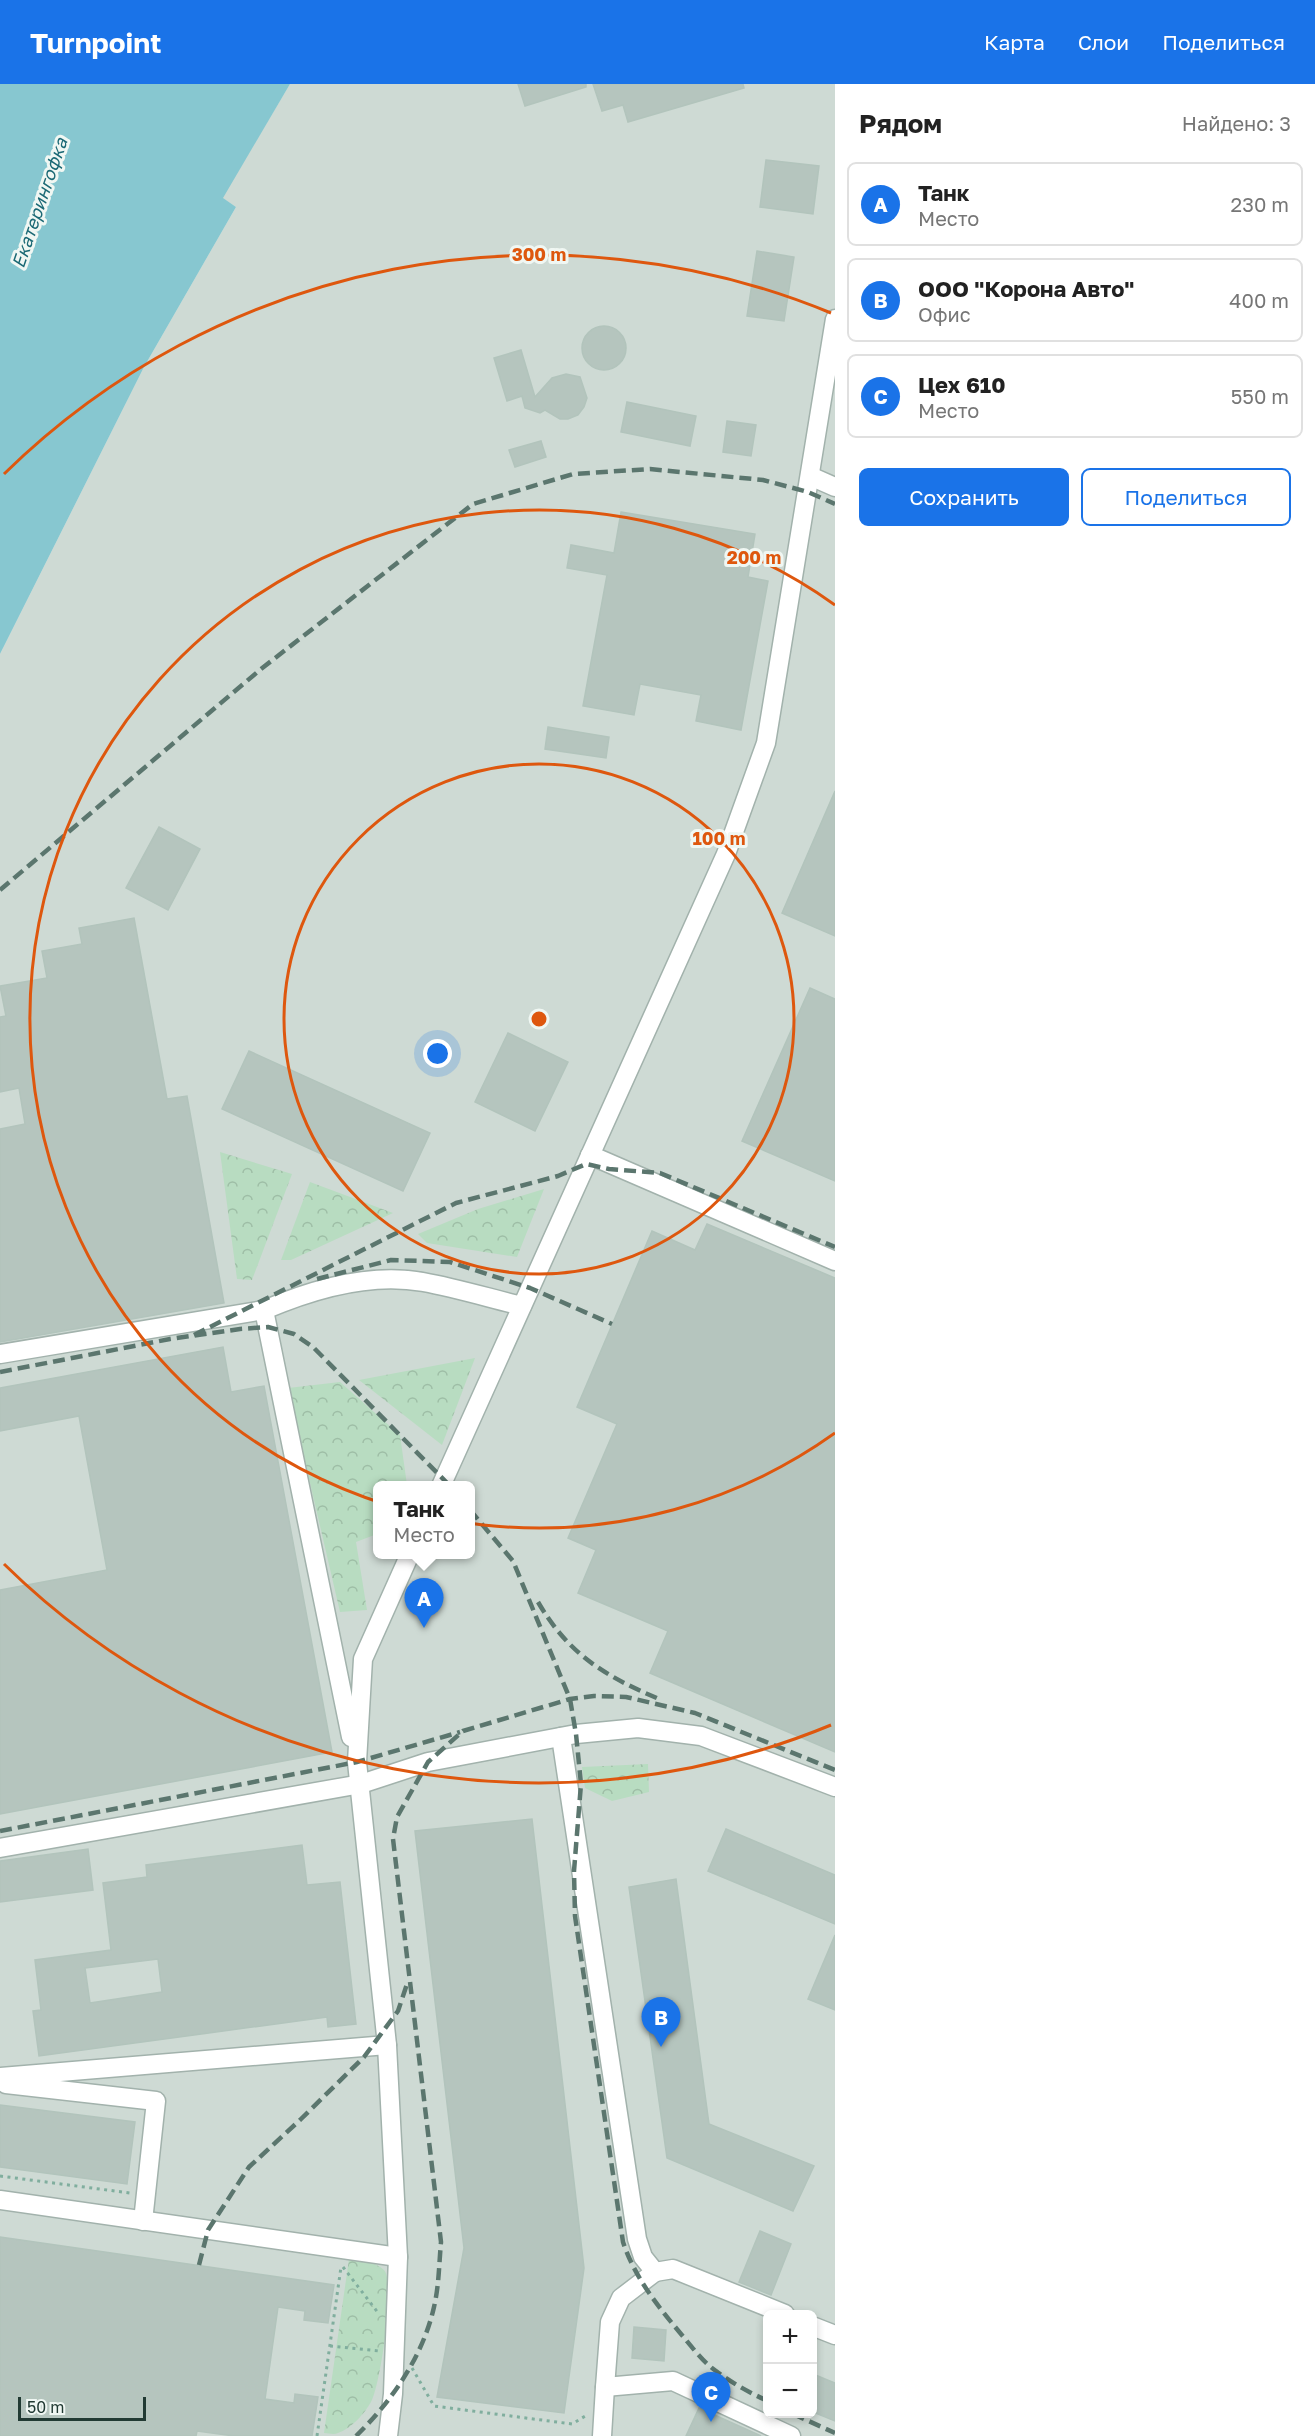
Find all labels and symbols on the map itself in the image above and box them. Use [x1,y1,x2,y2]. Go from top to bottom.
water label: Екатерингофка [7,134,72,270]
text: 300 m [512,243,566,265]
text: 200 m [727,546,781,568]
text: 100 m [693,827,745,849]
centre of rings [529,1009,549,1029]
your location [423,1039,452,1068]
pin: A [404,1578,444,1628]
pin: B [642,1998,680,2047]
pin: C [692,2372,730,2422]
scale bar [18,2394,146,2422]

